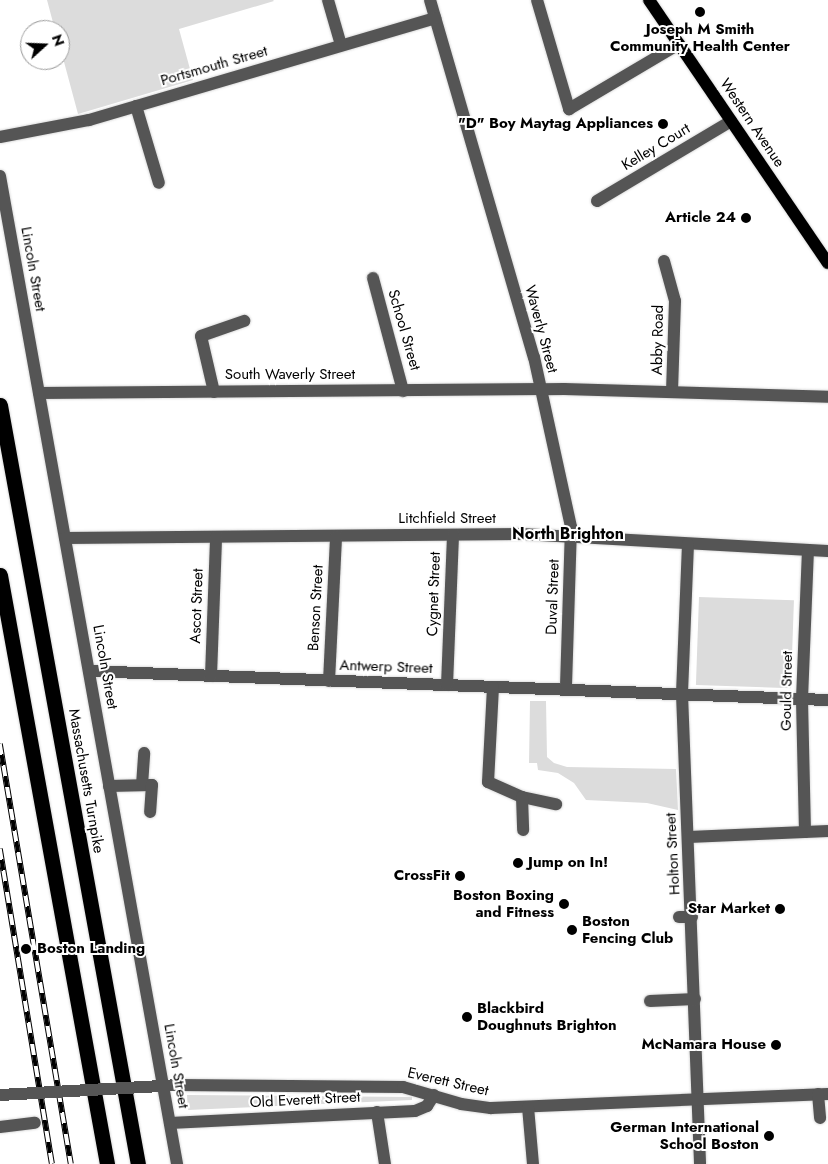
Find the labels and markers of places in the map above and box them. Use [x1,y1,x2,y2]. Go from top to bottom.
marker: Joseph M Smith Community Health Center [694,6,706,18]
place label: Joseph M Smith Community Health Center [610,20,790,55]
place label: "D" Boy Maytag Appliances [458,115,653,133]
marker: "D" Boy Maytag Appliances [657,118,669,130]
place label: Article 24 [665,209,736,227]
marker: Article 24 [740,212,752,224]
place label: Jump on In! [528,854,608,872]
marker: Jump on In! [512,857,524,869]
place label: CrossFit [394,867,450,885]
marker: CrossFit [454,870,466,882]
place label: Boston Boxing and Fitness [453,886,554,921]
marker: Boston Boxing and Fitness [558,898,570,910]
place label: Star Market [688,900,770,918]
marker: Star Market [774,903,786,915]
place label: Boston Fencing Club [582,912,673,947]
marker: Boston Fencing Club [566,924,578,936]
place label: Boston Landing [37,940,145,958]
marker: Boston Landing [19,942,33,956]
place label: Blackbird Doughnuts Brighton [477,999,617,1034]
marker: Blackbird Doughnuts Brighton [461,1011,473,1023]
place label: McNamara House [641,1036,766,1054]
marker: McNamara House [770,1039,782,1051]
place label: German International School Boston [610,1118,759,1153]
marker: German International School Boston [763,1130,775,1142]

